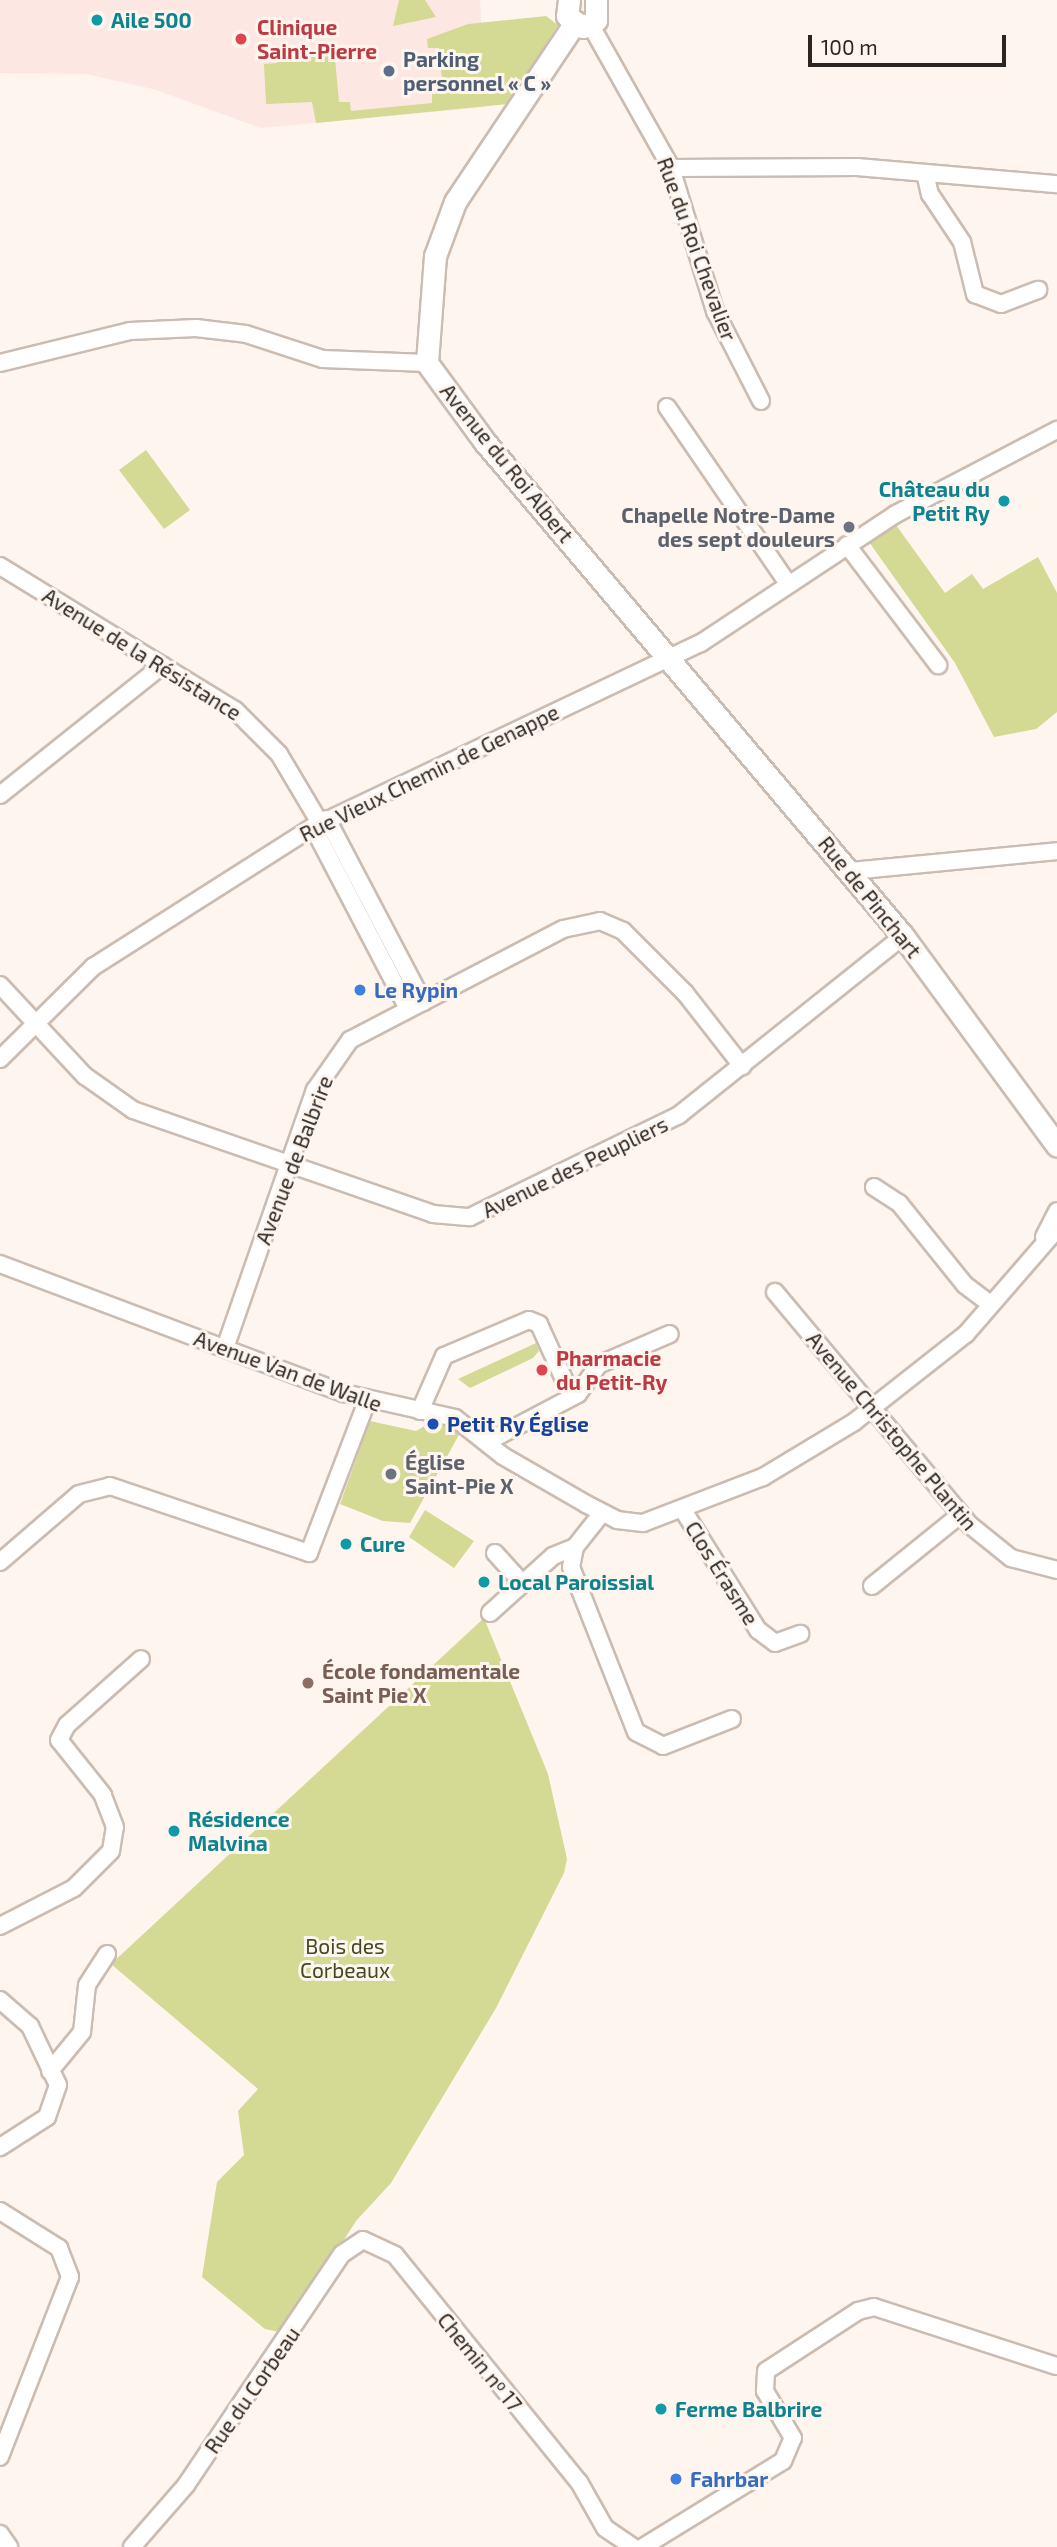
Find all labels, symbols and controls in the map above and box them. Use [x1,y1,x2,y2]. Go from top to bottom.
place label: Aile 500 [111,7,192,33]
marker: Aile 500 [89,12,105,28]
place label: Clinique Saint-Pierre [257,14,377,64]
scale bar [812,21,1010,65]
marker: Clinique Saint-Pierre [231,29,251,49]
text: 100 m [821,34,878,59]
place label: Parking personnel « C » [403,46,552,96]
marker: Parking personnel « C » [381,63,397,79]
street label: Rue du Roi Chevalier [652,154,742,344]
street label: Avenue du Roi Albert [435,378,579,548]
place label: Château du Petit Ry [879,476,990,526]
marker: Château du Petit Ry [996,493,1012,509]
place label: Chapelle Notre-Dame des sept douleurs [621,502,835,552]
marker: Chapelle Notre-Dame des sept douleurs [841,519,857,535]
street label: Avenue de la Résistance [38,583,246,725]
street label: Rue Vieux Chemin de Genappe [295,699,563,847]
street label: Rue de Pinchart [813,831,927,963]
place label: Le Rypin [374,977,458,1003]
marker: Le Rypin [352,982,368,998]
street label: Avenue de Balbrire [250,1072,338,1248]
street label: Avenue des Peupliers [478,1111,672,1223]
street label: Avenue Van de Walle [190,1325,386,1417]
street label: Avenue Christophe Plantin [801,1327,983,1535]
place label: Pharmacie du Petit-Ry [556,1345,667,1395]
marker: Pharmacie du Petit-Ry [534,1362,550,1378]
place label: Petit Ry Église [447,1411,589,1437]
marker: Petit Ry Église [425,1416,441,1432]
place label: Église Saint-Pie X [405,1449,514,1499]
marker: Église Saint-Pie X [383,1466,399,1482]
street label: Clos Érasme [680,1516,764,1630]
place label: Cure [360,1531,405,1557]
marker: Cure [338,1536,354,1552]
place label: Local Paroissial [498,1569,654,1595]
marker: Local Paroissial [476,1574,492,1590]
place label: École fondamentale Saint Pie X [322,1658,520,1708]
marker: École fondamentale Saint Pie X [300,1675,316,1691]
place label: Résidence Malvina [188,1806,290,1856]
marker: Résidence Malvina [166,1823,182,1839]
park label: Bois des Corbeaux [300,1933,390,1983]
street label: Chemin nᵒ 17 [432,2307,528,2417]
street label: Rue du Corbeau [199,2322,305,2458]
place label: Ferme Balbrire [675,2396,822,2422]
marker: Ferme Balbrire [653,2401,669,2417]
place label: Fahrbar [690,2466,768,2492]
marker: Fahrbar [668,2471,684,2487]

